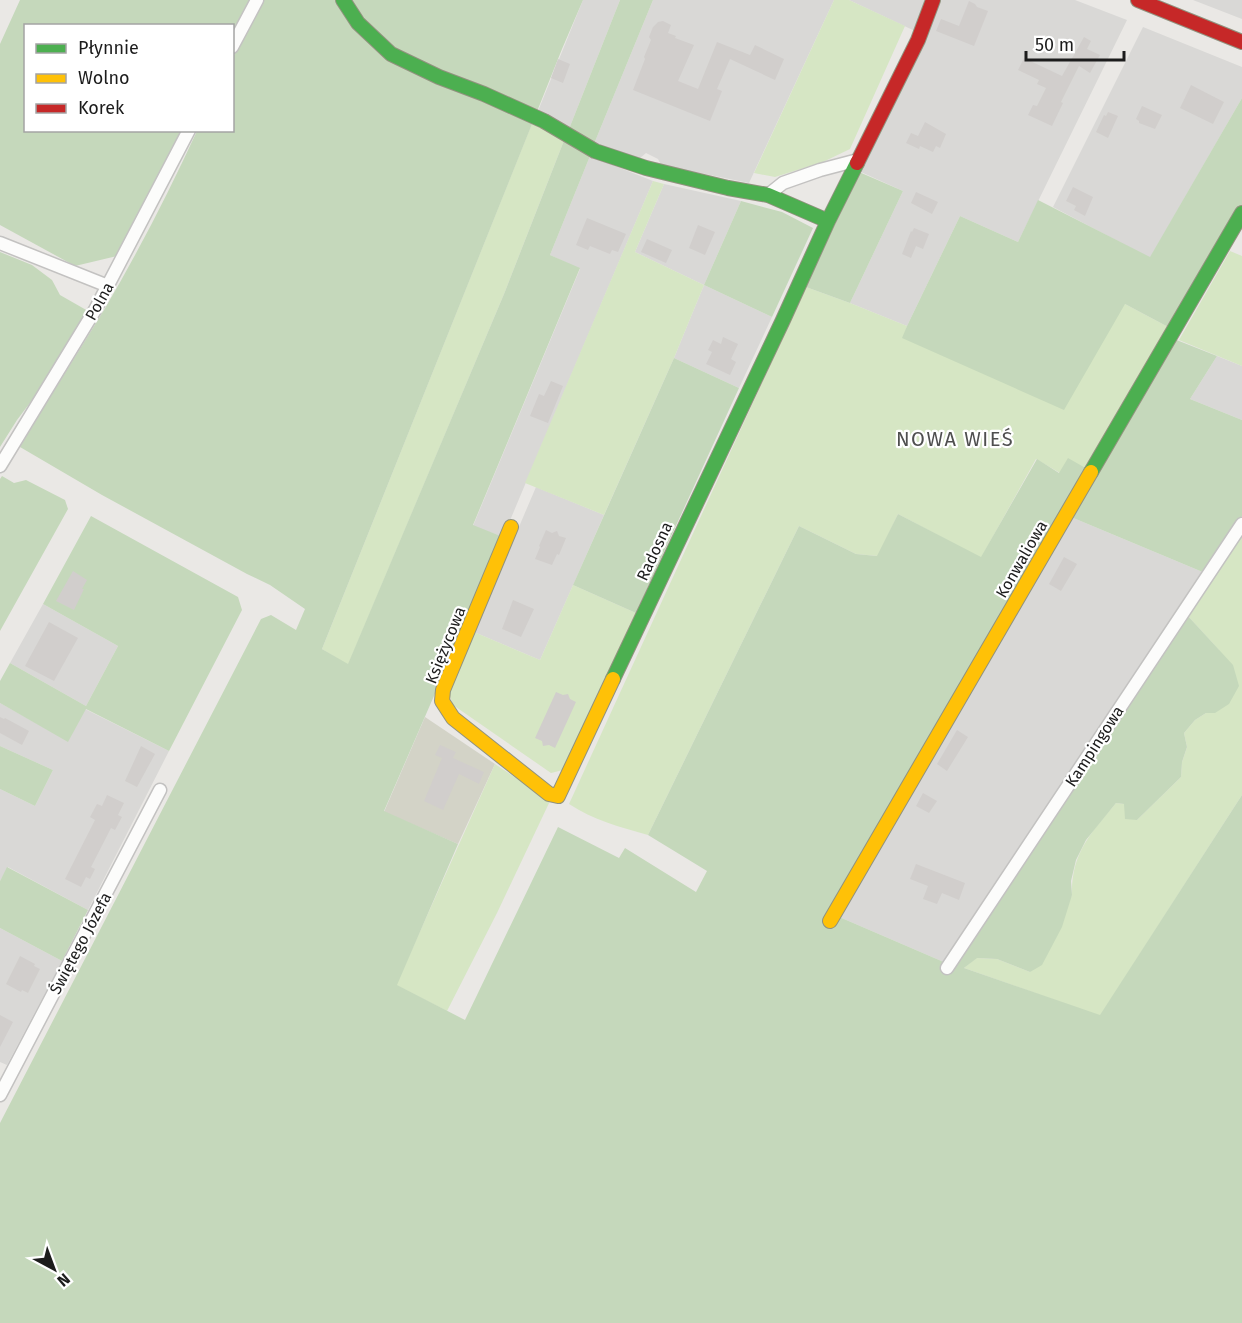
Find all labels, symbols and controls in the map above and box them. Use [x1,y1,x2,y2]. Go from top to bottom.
legend [24,24,234,132]
scale bar [1026,24,1124,62]
text: 50 m [1035,34,1074,56]
text: Płynnie [78,37,139,59]
text: Wolno [78,67,130,89]
text: Korek [78,97,125,119]
street label: Polna [81,279,118,324]
district label: NOWA WIEŚ [896,427,1014,451]
street label: Konwaliowa [992,517,1051,601]
street label: Radosna [633,519,676,584]
street label: Księżycowa [421,604,470,687]
street label: Kampingowa [1061,702,1128,790]
street label: Świętego Józefa [45,889,115,997]
north arrow [24,1239,84,1299]
text: N [53,1269,74,1291]

